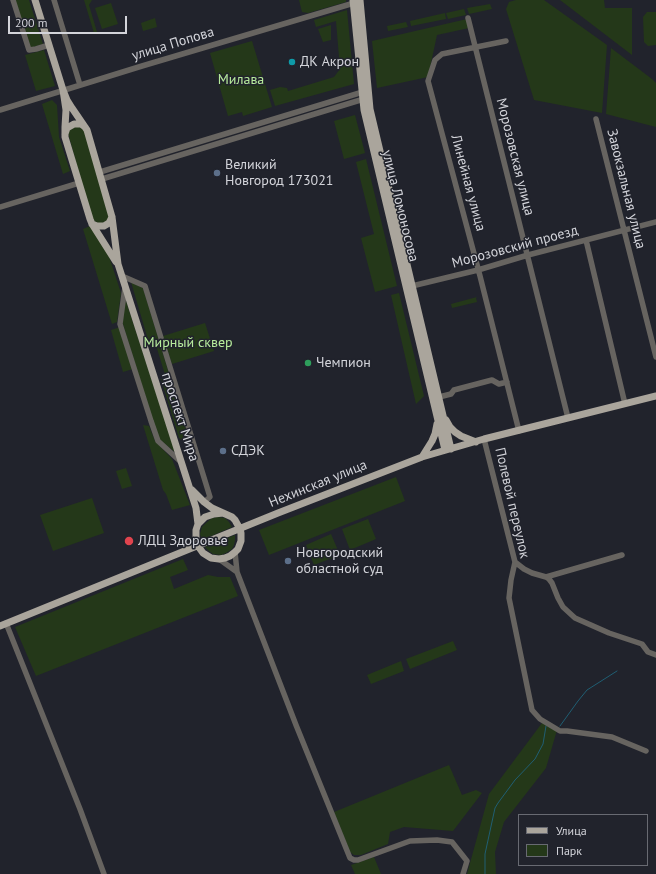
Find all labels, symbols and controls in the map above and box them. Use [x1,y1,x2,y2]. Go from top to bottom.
scale bar [10,8,129,34]
text: 200 m [15,15,48,30]
street label: улица Попова [130,24,216,64]
place label: ДК Акрон [300,54,359,70]
marker: ДК Акрон [287,57,297,67]
park label: Милава [218,72,264,88]
street label: Морозовская улица [492,97,538,217]
street label: Завокзальная улица [603,127,649,251]
street label: Линейная улица [447,133,489,233]
street label: улица Ломоносова [378,148,422,264]
place label: Великий Новгород 173021 [225,157,333,190]
marker: Великий Новгород 173021 [212,168,222,178]
street label: Морозовский проезд [450,222,580,272]
park label: Мирный сквер [143,335,233,351]
place label: Чемпион [316,355,371,371]
marker: Чемпион [303,358,313,368]
street label: проспект Мира [158,370,202,464]
place label: СДЭК [231,443,265,459]
marker: СДЭК [218,446,228,456]
street label: Полевой переулок [491,446,533,560]
street label: Нехинская улица [266,457,370,511]
place label: ЛДЦ Здоровье [138,533,228,549]
marker: ЛДЦ Здоровье [123,535,135,547]
place label: Новгородский областной суд [296,545,383,578]
marker: Новгородский областной суд [283,556,293,566]
legend [518,814,648,866]
text: Улица [556,823,587,838]
text: Парк [556,843,582,858]

